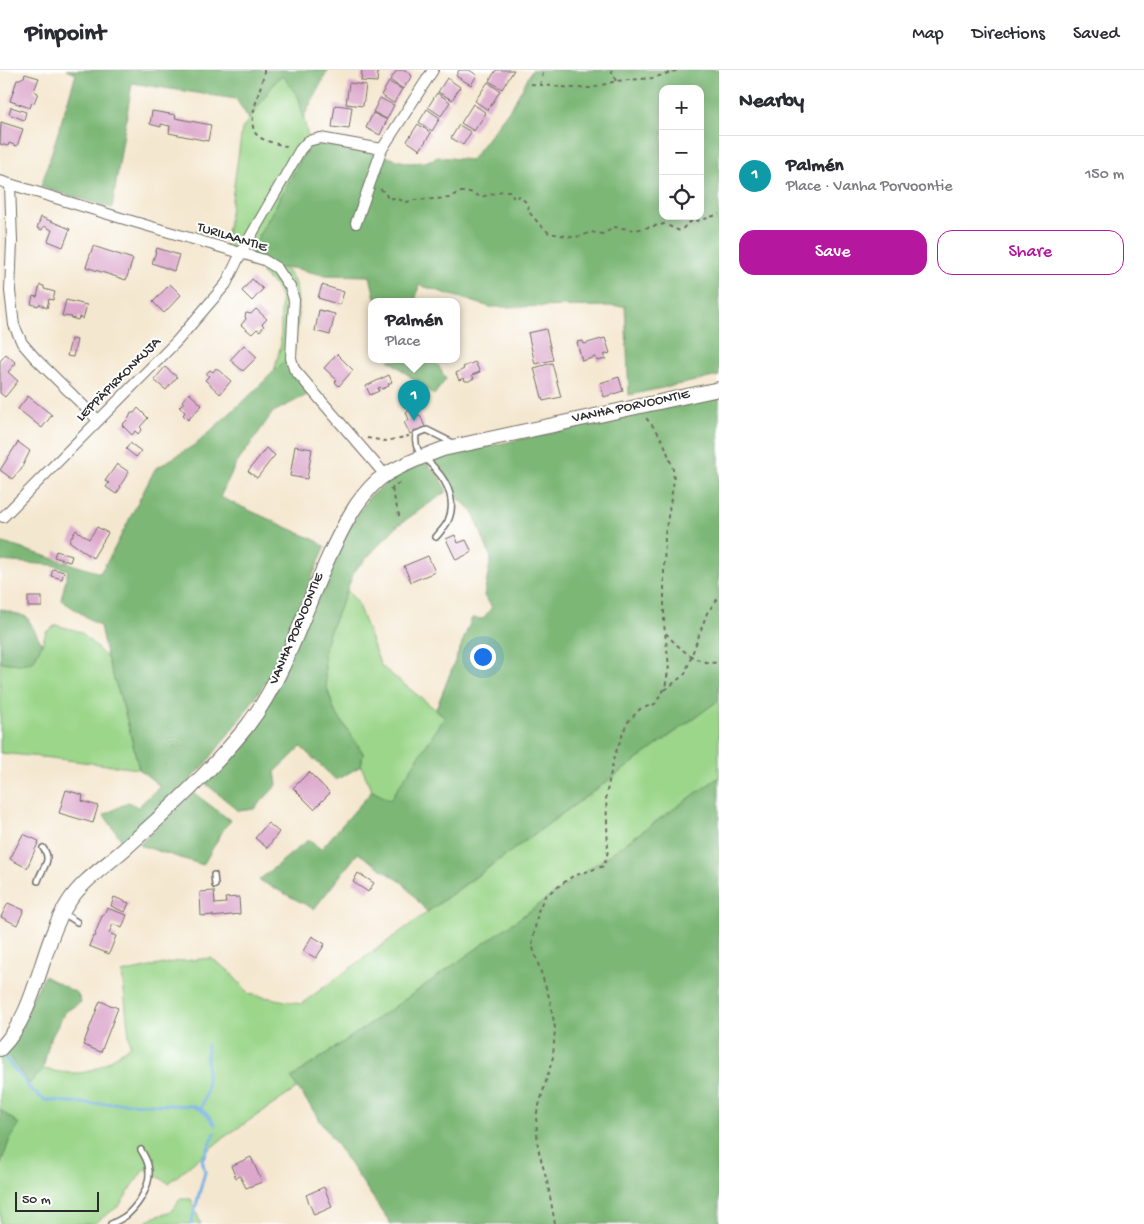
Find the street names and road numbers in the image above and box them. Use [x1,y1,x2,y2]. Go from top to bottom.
street label: TURILAANTIE [194,219,270,257]
street label: LEPPÄPIRKONKUJA [73,334,165,426]
street label: VANHA PORVOONTIE [570,386,692,428]
street label: VANHA PORVOONTIE [265,570,329,688]

